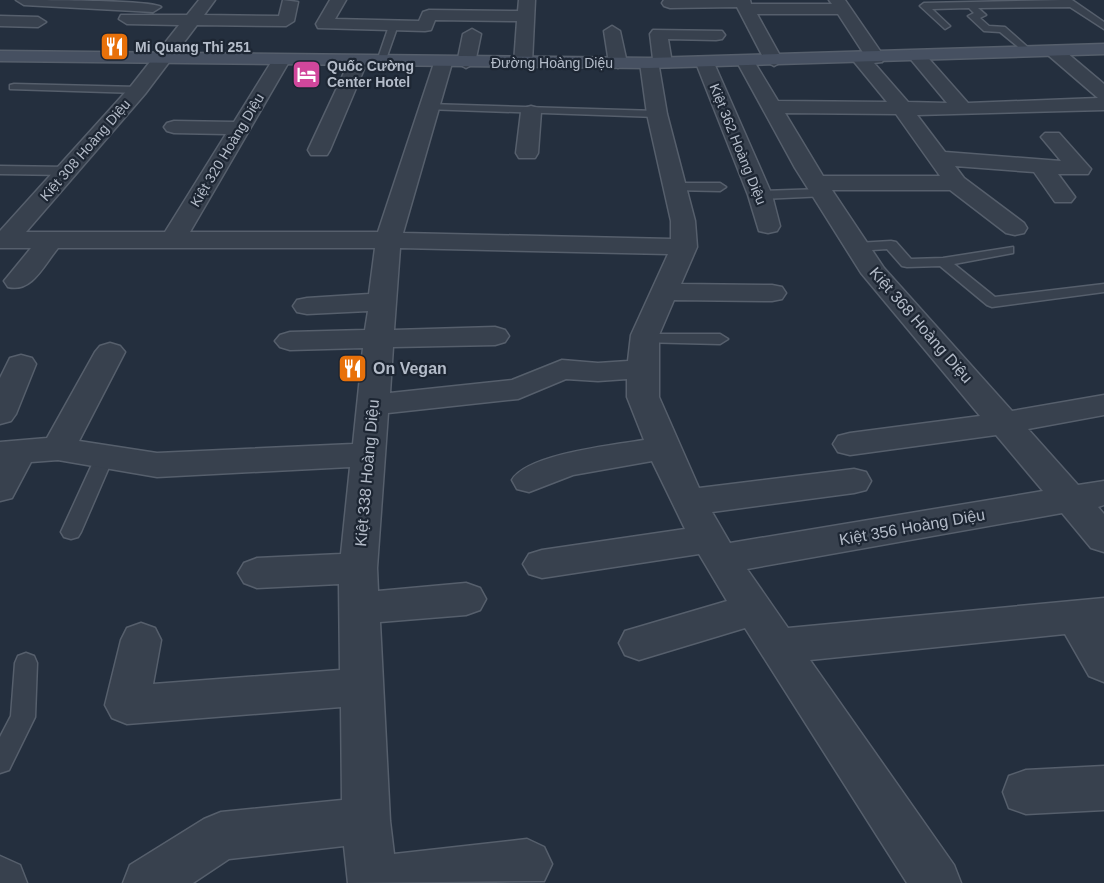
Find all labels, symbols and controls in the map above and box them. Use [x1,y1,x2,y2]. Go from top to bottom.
restaurant icon: Mi Quang Thi 251 [98,31,130,63]
place label: Mi Quang Thi 251 [135,39,251,55]
street label: Đường Hoàng Diệu [491,55,613,71]
hotel icon: Quốc Cường Center Hotel [290,58,322,90]
place label: Quốc Cường Center Hotel [327,58,414,90]
street label: Kiệt 362 Hoàng Diệu [706,81,770,207]
street label: Kiệt 320 Hoàng Diệu [187,91,267,209]
street label: Kiệt 308 Hoàng Diệu [37,96,133,204]
street label: Kiệt 368 Hoàng Diệu [866,264,976,386]
restaurant icon: On Vegan [336,352,368,384]
place label: On Vegan [373,360,447,377]
street label: Kiệt 338 Hoàng Diệu [352,399,382,547]
street label: Kiệt 356 Hoàng Diệu [838,506,986,548]

